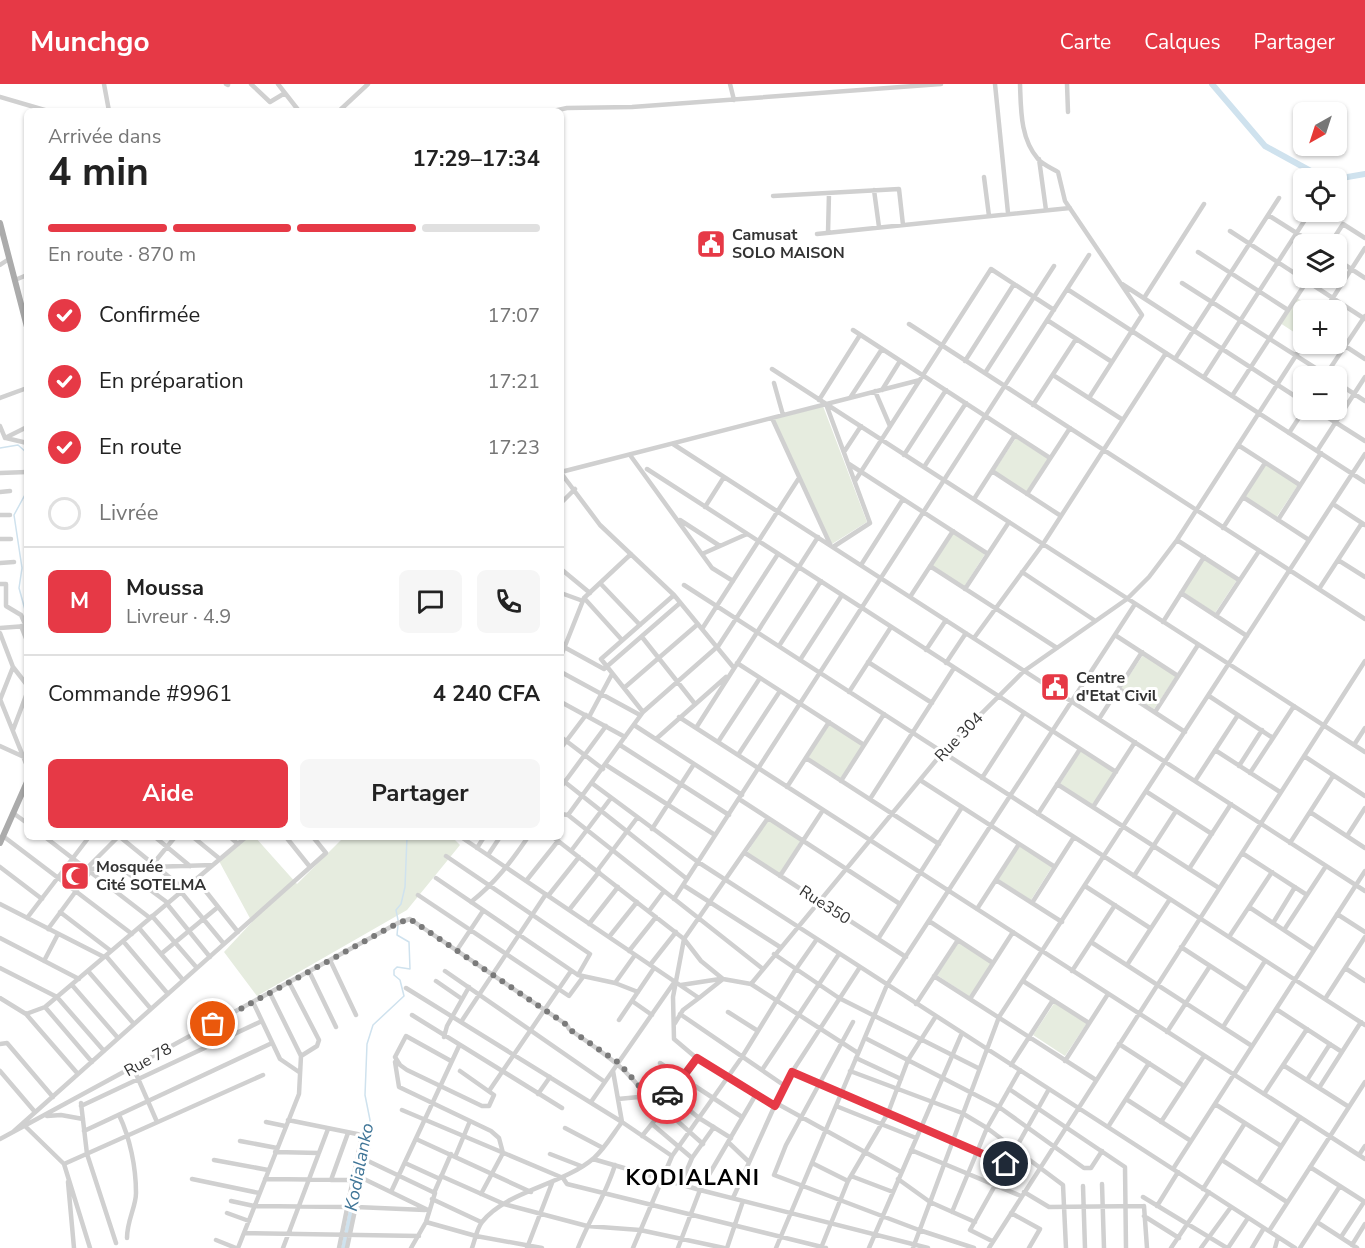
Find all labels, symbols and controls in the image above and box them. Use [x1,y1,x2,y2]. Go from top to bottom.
text: Munchgo [30,23,150,61]
text: Carte [1060,28,1111,56]
text: Calques [1144,28,1221,56]
text: Partager [1254,28,1335,56]
north arrow [1293,102,1347,156]
map controls [1293,102,1347,420]
text: Arrivée dans [48,123,161,150]
text: 17:29–17:34 [412,144,540,174]
text: 4 min [48,146,149,199]
button: locate [1293,168,1347,222]
place label: Camusat SOLO MAISON [732,224,845,264]
public building icon: Camusat SOLO MAISON [695,228,727,260]
button: layers [1293,234,1347,288]
text: En route · 870 m [48,241,196,268]
icon: check [48,299,81,332]
text: Confirmée [99,300,200,330]
button: + [1293,300,1347,354]
text: 17:07 [487,302,540,329]
icon: check [48,365,81,398]
text: En préparation [99,366,244,396]
button: − [1293,366,1347,420]
text: 17:21 [487,368,540,395]
icon: check [48,431,81,464]
text: En route [99,432,182,462]
text: 17:23 [487,434,540,461]
text: Livrée [99,498,159,528]
button: chat [399,570,462,633]
button: phone [477,570,540,633]
text: Moussa [126,573,204,603]
text: M [70,586,89,616]
text: Livreur · 4.9 [126,603,231,630]
place label: Centre d'Etat Civil [1076,667,1157,707]
public building icon: Centre d'Etat Civil [1039,671,1071,703]
text: Commande #9961 [48,679,232,709]
text: 4 240 CFA [433,679,540,709]
street label: Rue 304 [930,707,988,767]
button: Aide [48,759,288,828]
button: Partager [300,759,540,828]
place label: Mosquée Cité SOTELMA [96,856,206,896]
mosque icon: Mosquée Cité SOTELMA [59,860,91,892]
street label: Rue350 [795,880,855,930]
pin [187,998,238,1049]
icon: bag [196,1007,229,1040]
street label: Rue 78 [120,1038,176,1082]
courier [637,1064,697,1124]
icon: car [651,1078,684,1111]
water label: Kodialanko [339,1121,379,1213]
pin [980,1138,1031,1189]
icon: home [989,1147,1022,1180]
district label: KODIALANI [625,1163,761,1193]

